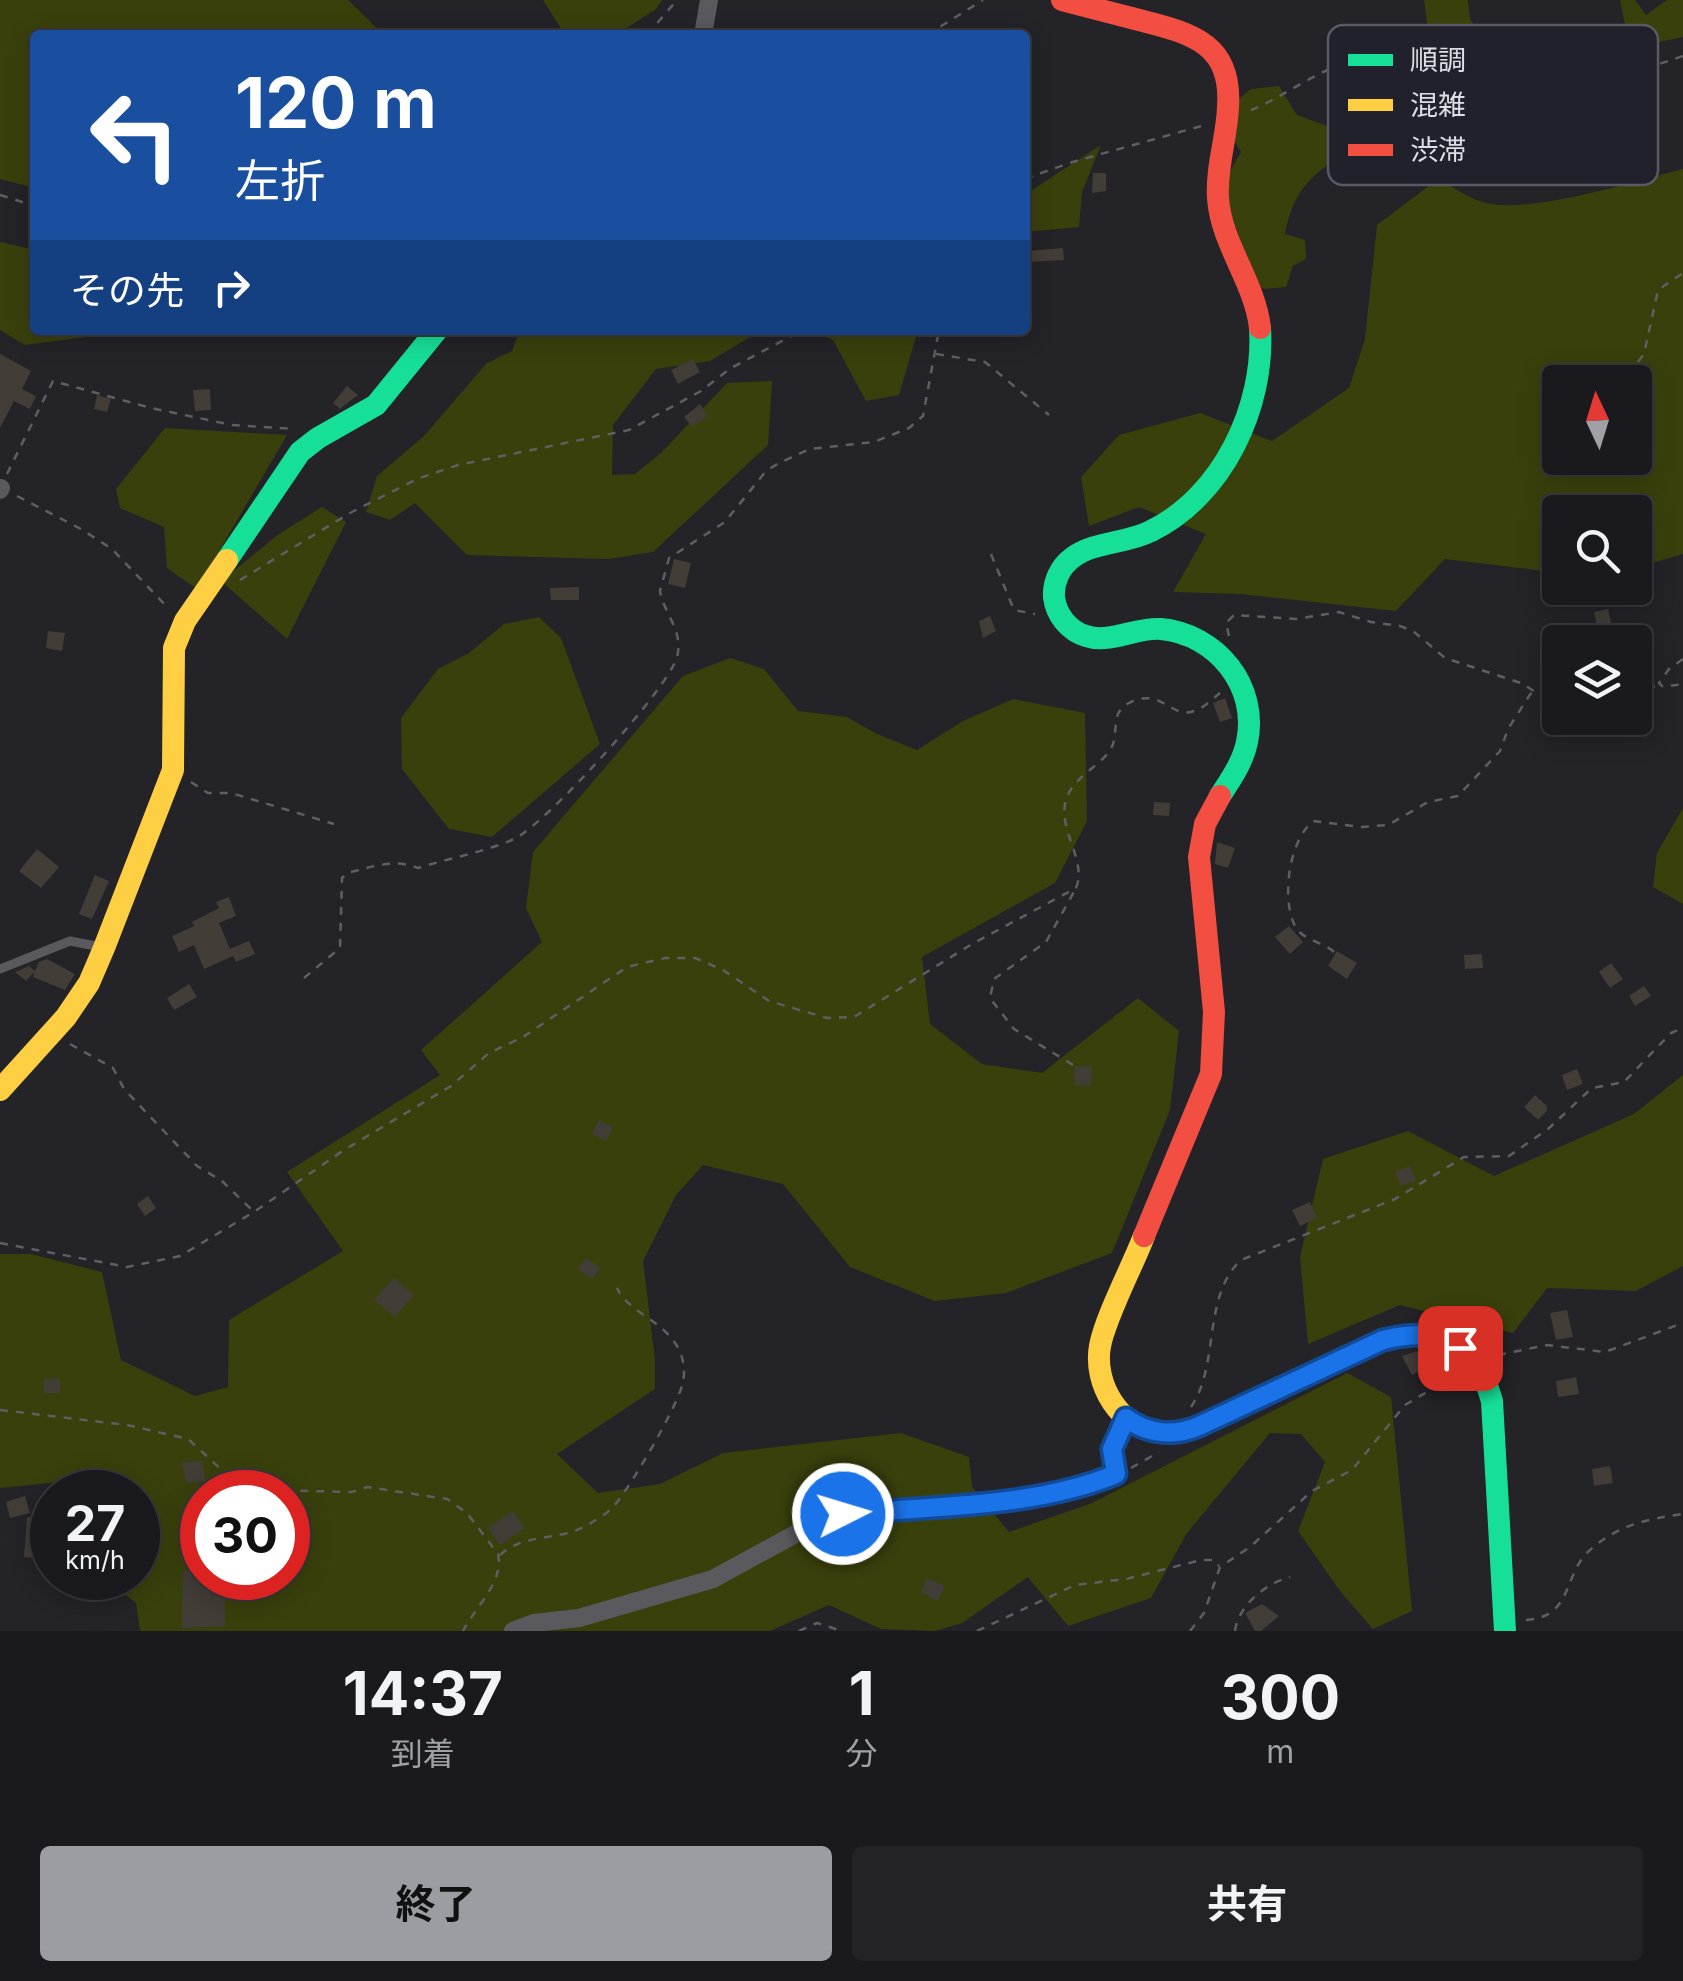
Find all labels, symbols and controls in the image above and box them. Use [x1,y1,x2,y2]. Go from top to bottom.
legend [1328,25,1658,185]
text: 順調 [1410,43,1466,77]
text: 120 m [235,60,437,145]
icon: left [70,70,200,200]
text: 混雑 [1410,88,1466,122]
text: 渋滞 [1410,133,1466,167]
text: 左折 [235,153,325,208]
icon: right [204,260,259,315]
text: その先 [70,267,184,313]
north arrow [1542,365,1652,475]
map controls [1542,365,1652,735]
button: search [1542,495,1652,605]
button: layers [1542,625,1652,735]
pin [1418,1306,1503,1391]
icon: arrive [1433,1321,1488,1376]
position arrow [791,1462,895,1566]
speed limit sign: 30 [180,1470,310,1600]
text: 27 [65,1493,125,1553]
text: km/h [65,1545,125,1575]
text: 14:37 [343,1657,503,1729]
text: 1 [849,1657,875,1729]
text: 300 [1221,1661,1340,1733]
text: m [1266,1732,1294,1771]
text: 到着 [391,1734,455,1773]
text: 分 [846,1734,878,1773]
button: 終了 [40,1846,832,1961]
button: 共有 [852,1846,1643,1961]

